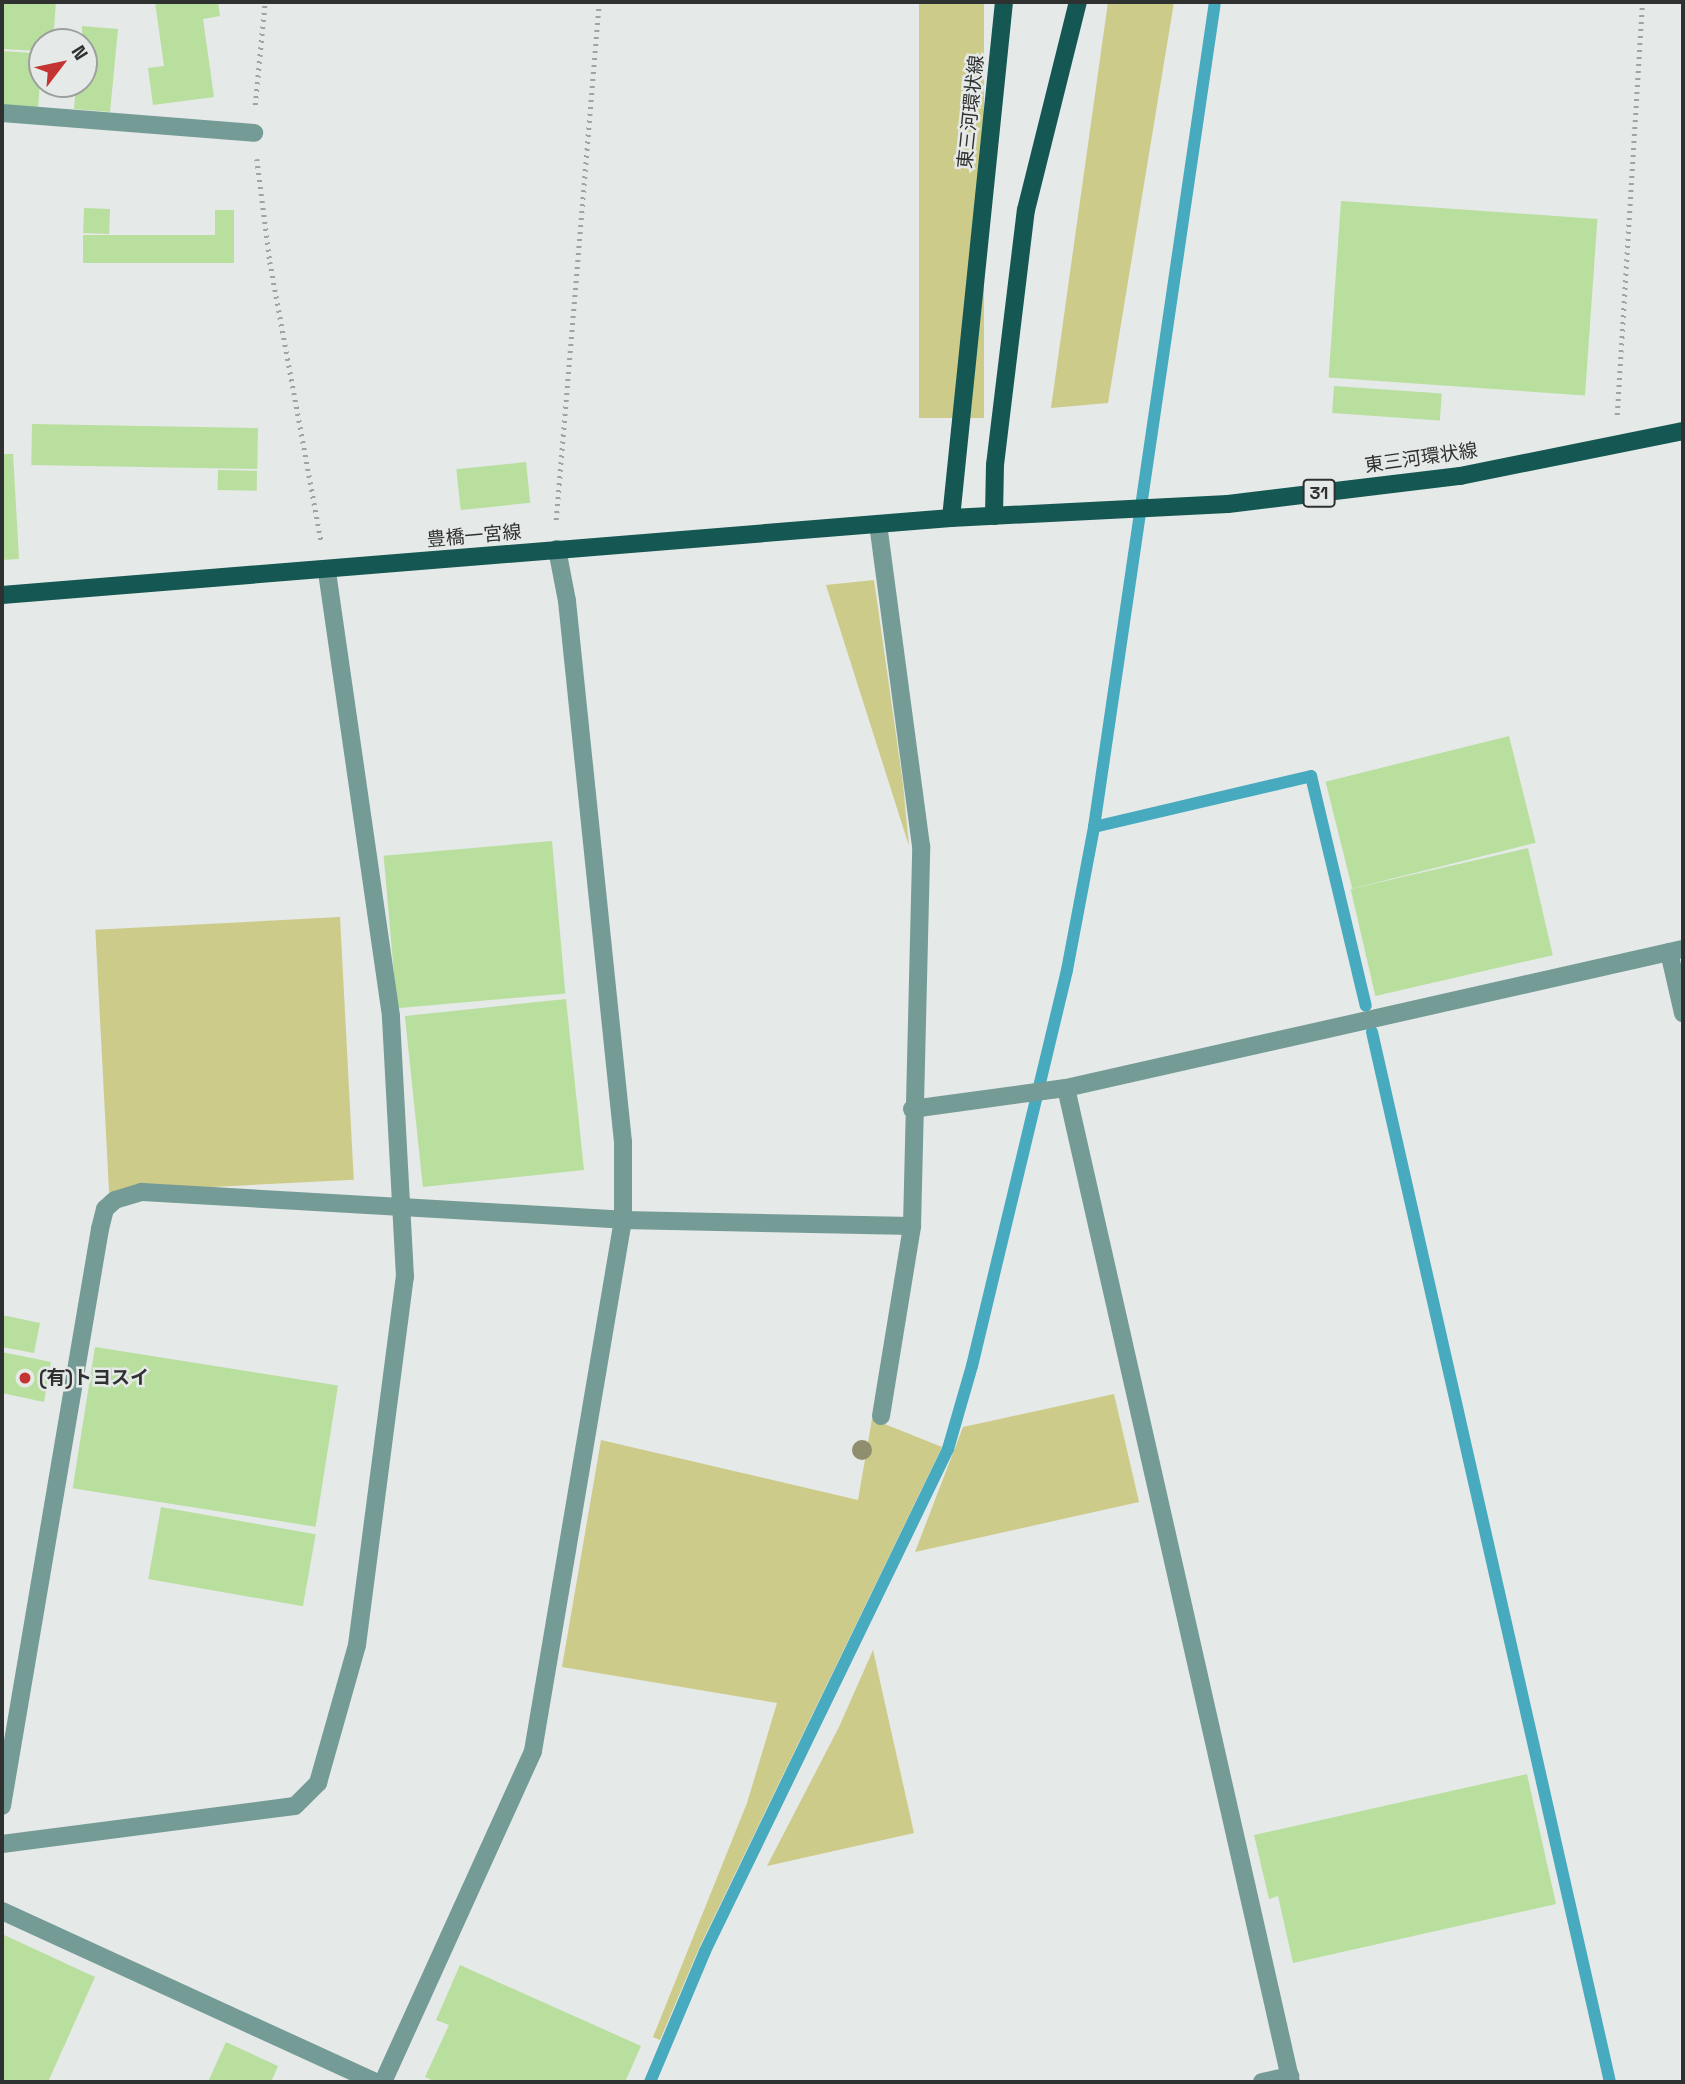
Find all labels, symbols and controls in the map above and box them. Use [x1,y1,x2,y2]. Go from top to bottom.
north arrow [28,28,98,98]
text: N [66,41,94,65]
street label: 東三河環状線 [954,54,988,170]
street label: 東三河環状線 [1363,439,1479,477]
road number: 31 [1302,478,1336,508]
street label: 豊橋一宮線 [426,521,522,551]
place label: (有)トヨスイ [39,1367,149,1389]
marker: (有)トヨスイ [17,1370,33,1386]

